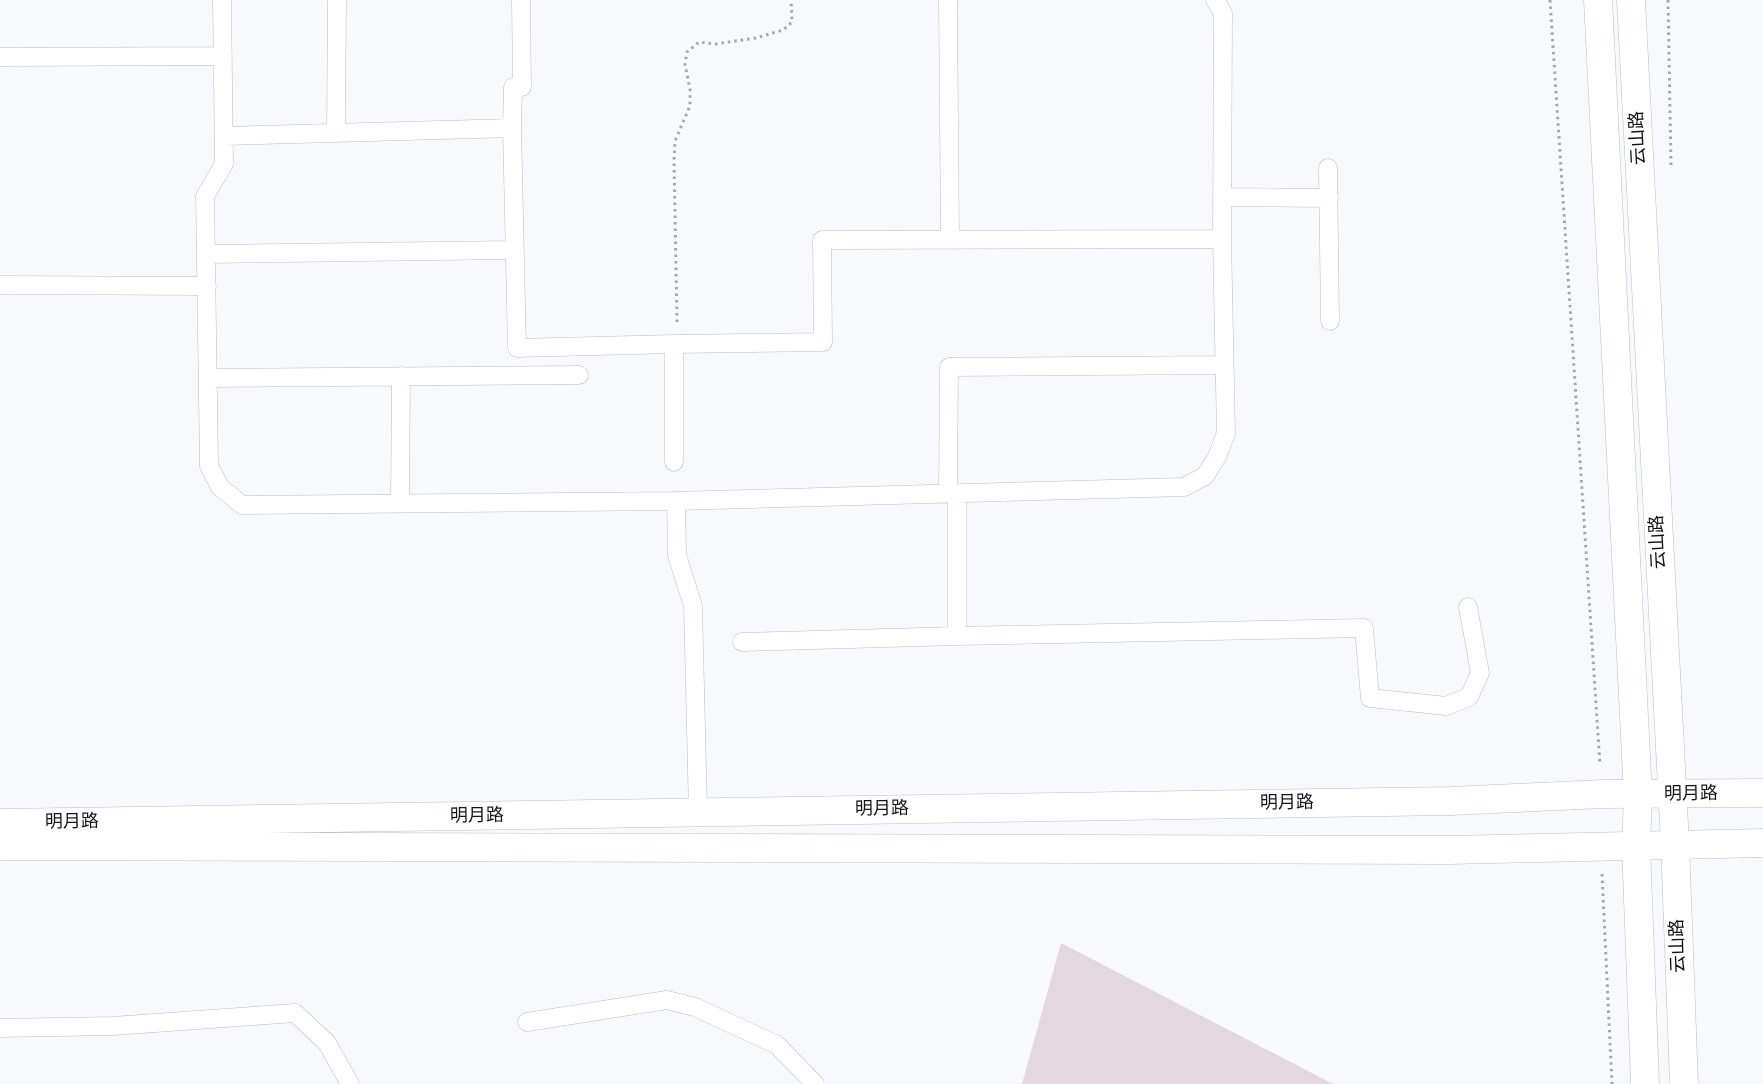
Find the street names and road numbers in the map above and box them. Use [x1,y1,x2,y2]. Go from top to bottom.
street label: 云山路 [1626,110,1650,166]
street label: 云山路 [1646,514,1670,570]
street label: 明月路 [1664,783,1718,805]
street label: 明月路 [1260,792,1314,814]
street label: 明月路 [855,798,909,820]
street label: 明月路 [450,805,504,827]
street label: 明月路 [45,811,99,833]
street label: 云山路 [1666,919,1690,973]

